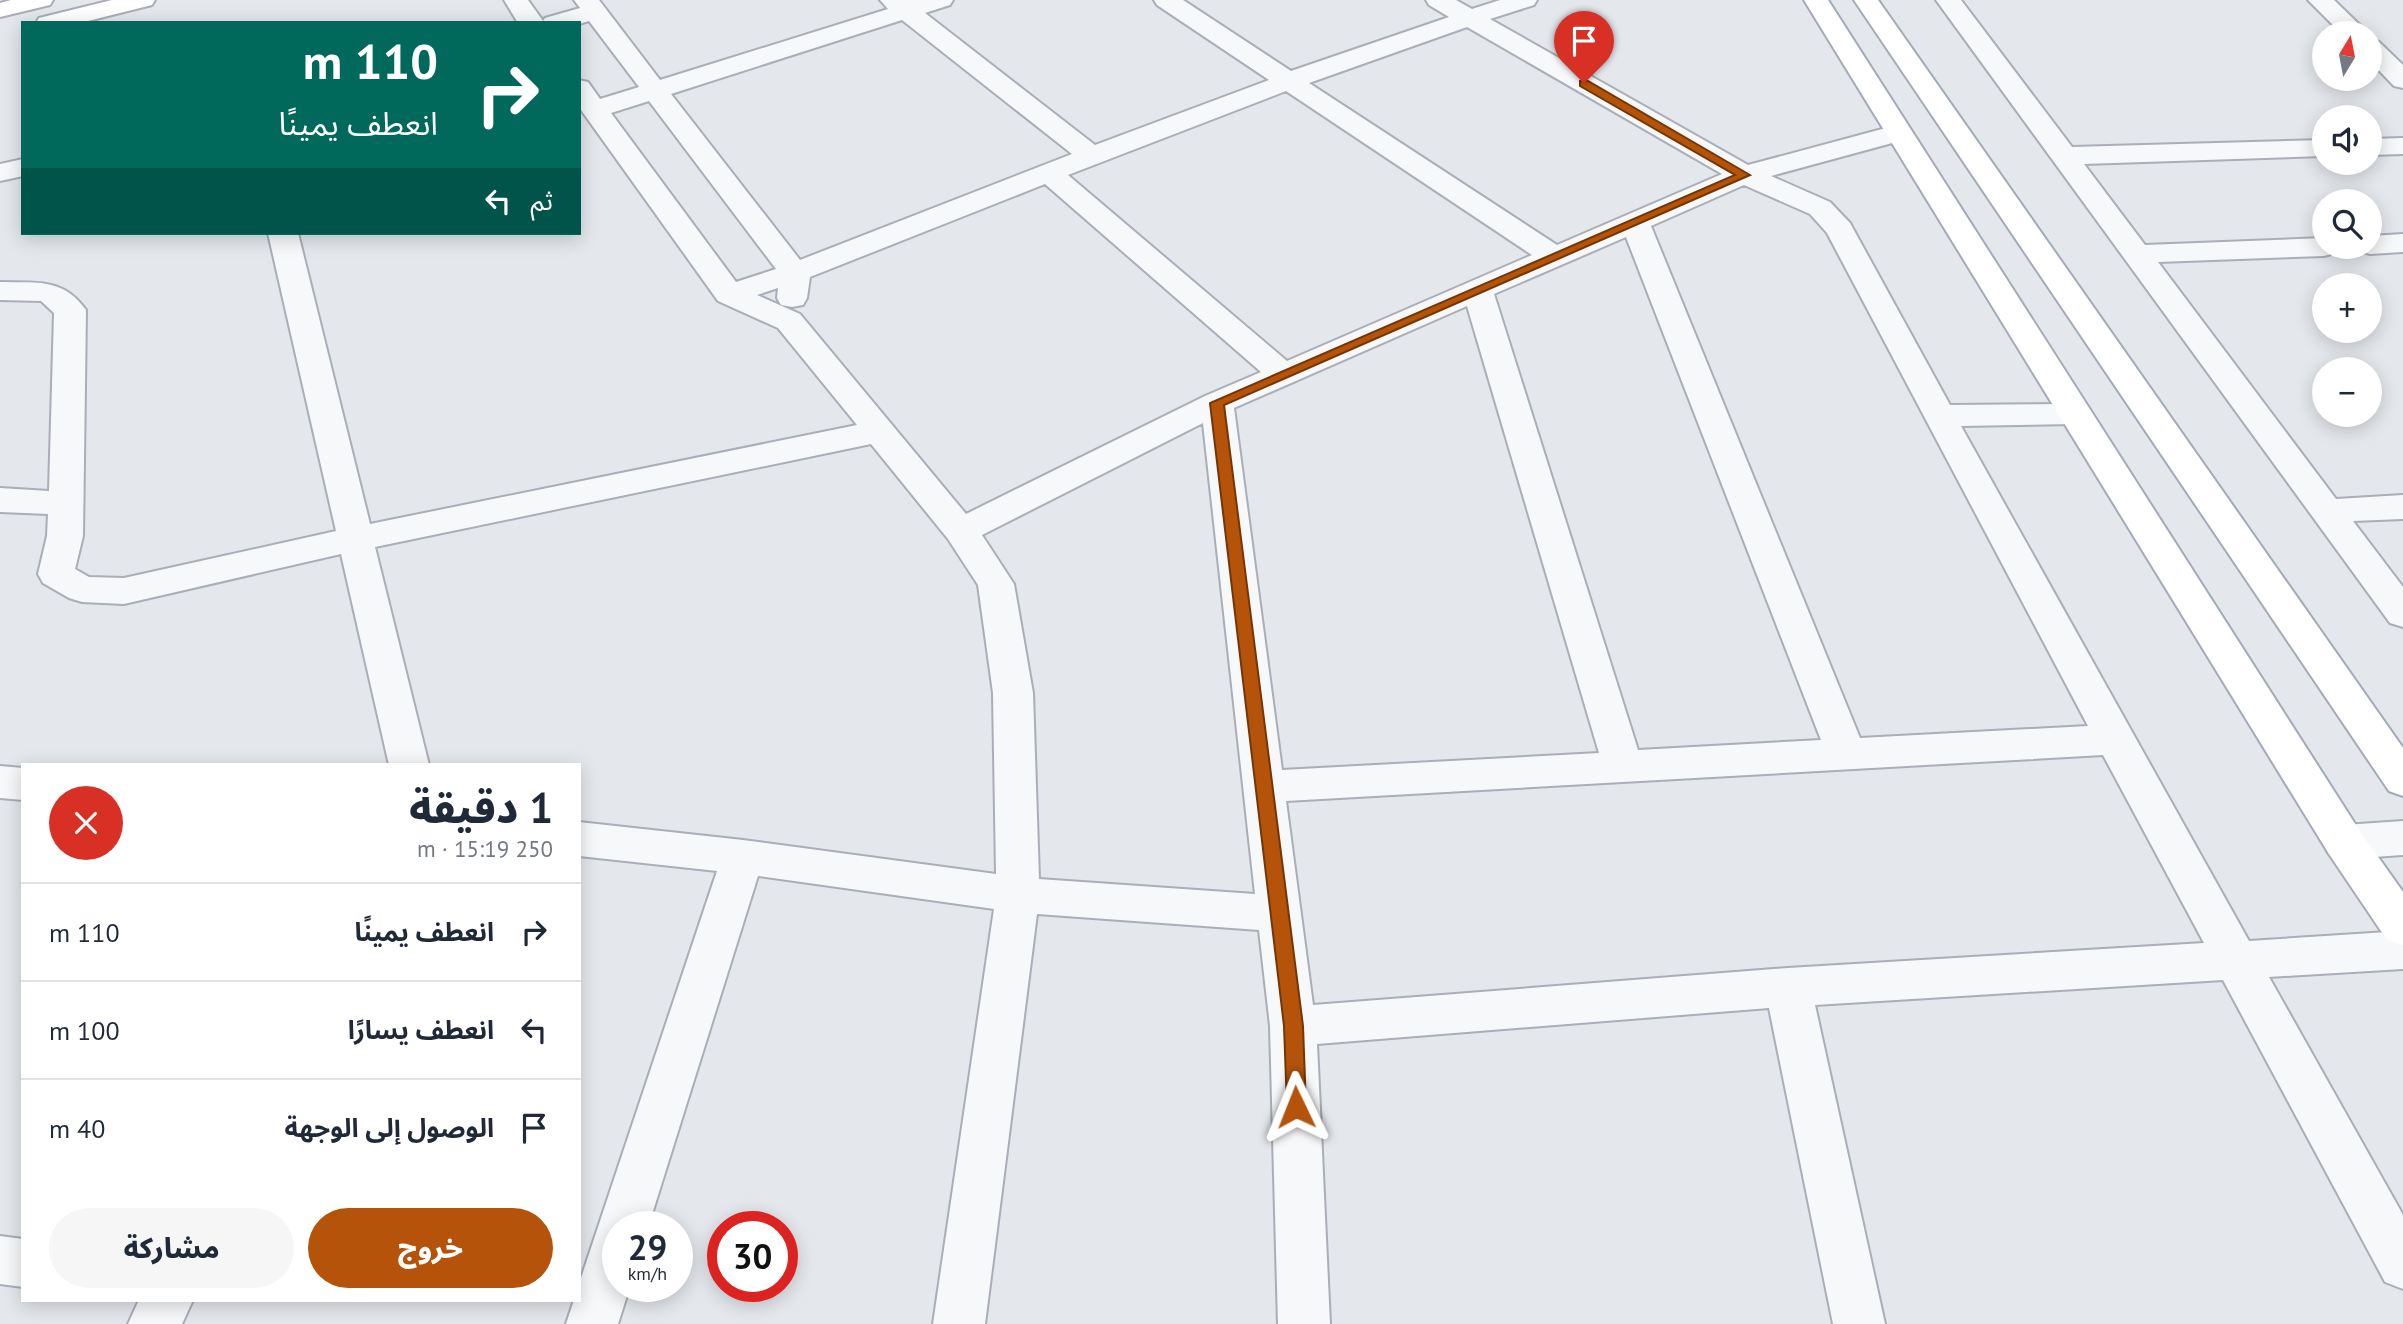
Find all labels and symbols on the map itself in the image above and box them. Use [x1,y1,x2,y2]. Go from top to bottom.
pin [1554,11,1614,83]
north arrow [2312,21,2382,91]
position arrow [1259,1070,1333,1144]
speed limit sign: 30 [707,1211,798,1302]

